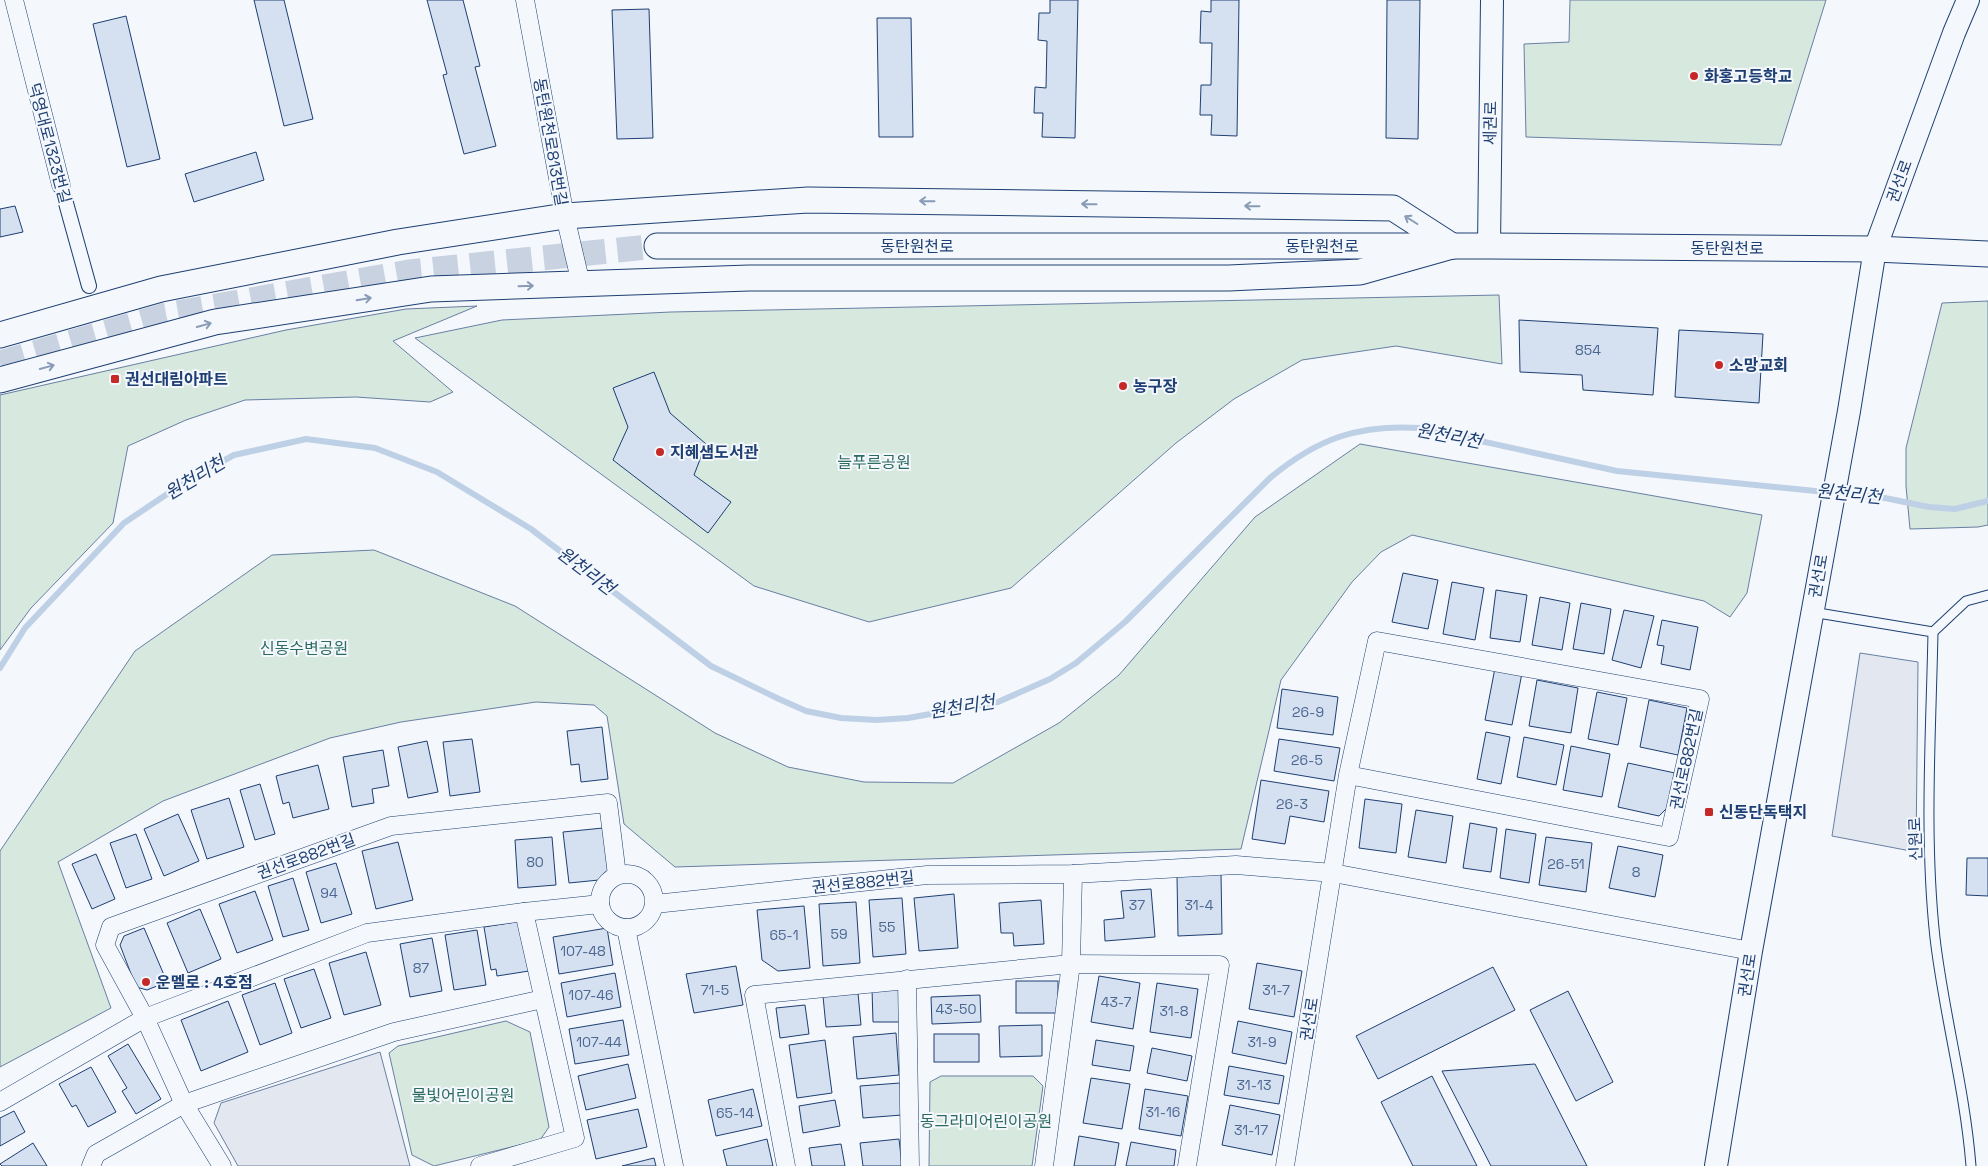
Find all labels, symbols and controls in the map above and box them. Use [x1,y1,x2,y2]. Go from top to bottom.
place label: 화홍고등학교 [1704,66,1793,87]
marker: 화홍고등학교 [1688,70,1700,82]
street label: 동탄원천로813번길 [529,77,572,208]
street label: 덕영대로1323번길 [23,81,76,206]
street label: 세권로 [1480,100,1501,145]
street label: 권선로 [1882,157,1917,206]
one-way arrow [919,197,935,206]
one-way arrow [1081,199,1098,209]
one-way arrow [1244,201,1260,211]
one-way arrow [1404,215,1418,225]
street label: 동탄원천로 [880,236,954,257]
street label: 동탄원천로 [1285,236,1359,257]
street label: 동탄원천로 [1690,238,1764,259]
one-way arrow [518,281,534,290]
one-way arrow [356,294,372,304]
one-way arrow [196,320,212,329]
house number: 854 [1575,341,1601,359]
place label: 소망교회 [1729,355,1788,376]
marker: 소망교회 [1713,359,1725,371]
one-way arrow [39,362,55,371]
place label: 권선대림아파트 [125,369,228,390]
marker: 권선대림아파트 [109,373,121,385]
place label: 농구장 [1133,376,1177,397]
marker: 농구장 [1117,380,1129,392]
water label: 원천리천 [1414,418,1486,454]
place label: 지혜샘도서관 [670,442,759,463]
marker: 지혜샘도서관 [654,446,666,458]
water label: 원천리천 [160,449,231,504]
park label: 늘푸른공원 [837,452,911,473]
water label: 원천리천 [1815,479,1886,509]
water label: 원천리천 [553,541,622,601]
street label: 권선로 [1804,552,1833,600]
park label: 신동수변공원 [260,638,348,659]
water label: 원천리천 [927,690,999,723]
house number: 26-9 [1292,703,1324,721]
street label: 권선로882번길 [1665,706,1707,812]
house number: 26-5 [1291,751,1323,769]
house number: 26-3 [1276,795,1308,813]
place label: 신동단독택지 [1719,802,1807,823]
marker: 신동단독택지 [1703,806,1715,818]
street label: 신원로 [1904,816,1927,861]
street label: 권선로882번길 [254,829,358,884]
house number: 80 [526,853,544,871]
house number: 26-51 [1547,855,1585,873]
house number: 8 [1632,863,1641,881]
street label: 권선로882번길 [811,867,915,898]
house number: 94 [320,884,338,902]
house number: 37 [1129,896,1145,914]
house number: 31-4 [1184,896,1214,914]
house number: 55 [879,918,895,936]
house number: 59 [831,925,847,943]
house number: 65-1 [769,926,799,944]
house number: 107-48 [560,942,606,960]
street label: 권선로 [1734,951,1761,999]
house number: 87 [413,959,429,977]
place label: 운멜로 : 4호점 [156,972,253,993]
marker: 운멜로 : 4호점 [140,976,152,988]
house number: 71-5 [701,981,729,999]
house number: 31-7 [1262,981,1290,999]
house number: 107-46 [568,986,614,1004]
house number: 43-7 [1101,993,1131,1011]
street label: 권선로 [1296,995,1323,1043]
house number: 43-50 [936,1000,976,1018]
house number: 31-8 [1159,1002,1189,1020]
house number: 107-44 [576,1033,622,1051]
house number: 31-9 [1247,1033,1277,1051]
house number: 31-13 [1237,1076,1271,1094]
park label: 물빛어린이공원 [411,1085,515,1106]
house number: 31-16 [1146,1103,1180,1121]
house number: 65-14 [716,1104,754,1122]
park label: 동그라미어린이공원 [920,1111,1052,1132]
house number: 31-17 [1234,1121,1268,1139]

